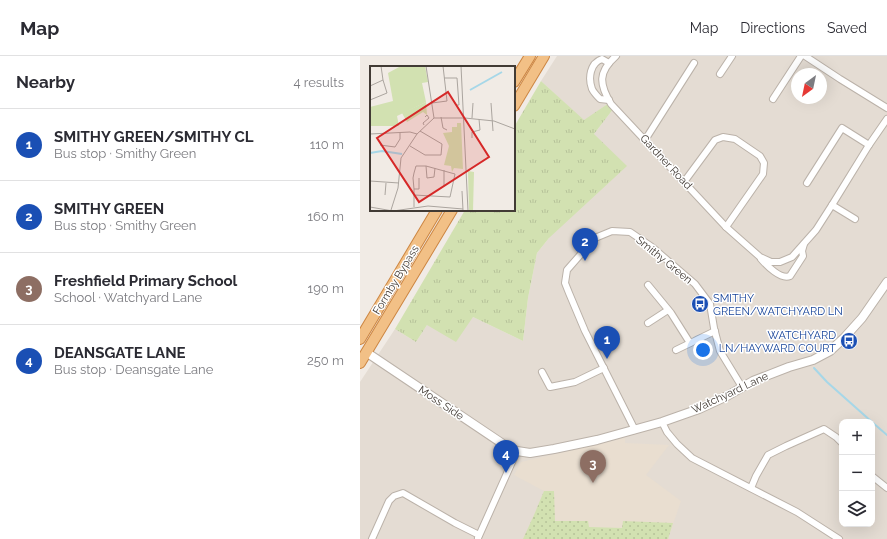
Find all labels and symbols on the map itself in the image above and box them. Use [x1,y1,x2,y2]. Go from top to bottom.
inset map [370,66,515,211]
north arrow [791,68,827,104]
street label: Gardner Road [637,132,695,192]
pin: 2 [572,228,598,261]
street label: Smithy Green [633,233,695,287]
street label: Formby Bypass [370,243,422,317]
place label: SMITHY GREEN/WATCHYARD LN [713,292,843,318]
bus stop icon: SMITHY GREEN/WATCHYARD LN [690,294,710,314]
pin: 1 [594,326,620,359]
place label: WATCHYARD LN/HAYWARD COURT [719,329,836,355]
bus stop icon: WATCHYARD LN/HAYWARD COURT [839,331,859,351]
your location [693,340,713,360]
street label: Watchyard Lane [690,369,771,416]
street label: Moss Side [416,383,467,423]
pin: 4 [493,440,519,473]
pin: 3 [580,450,606,483]

